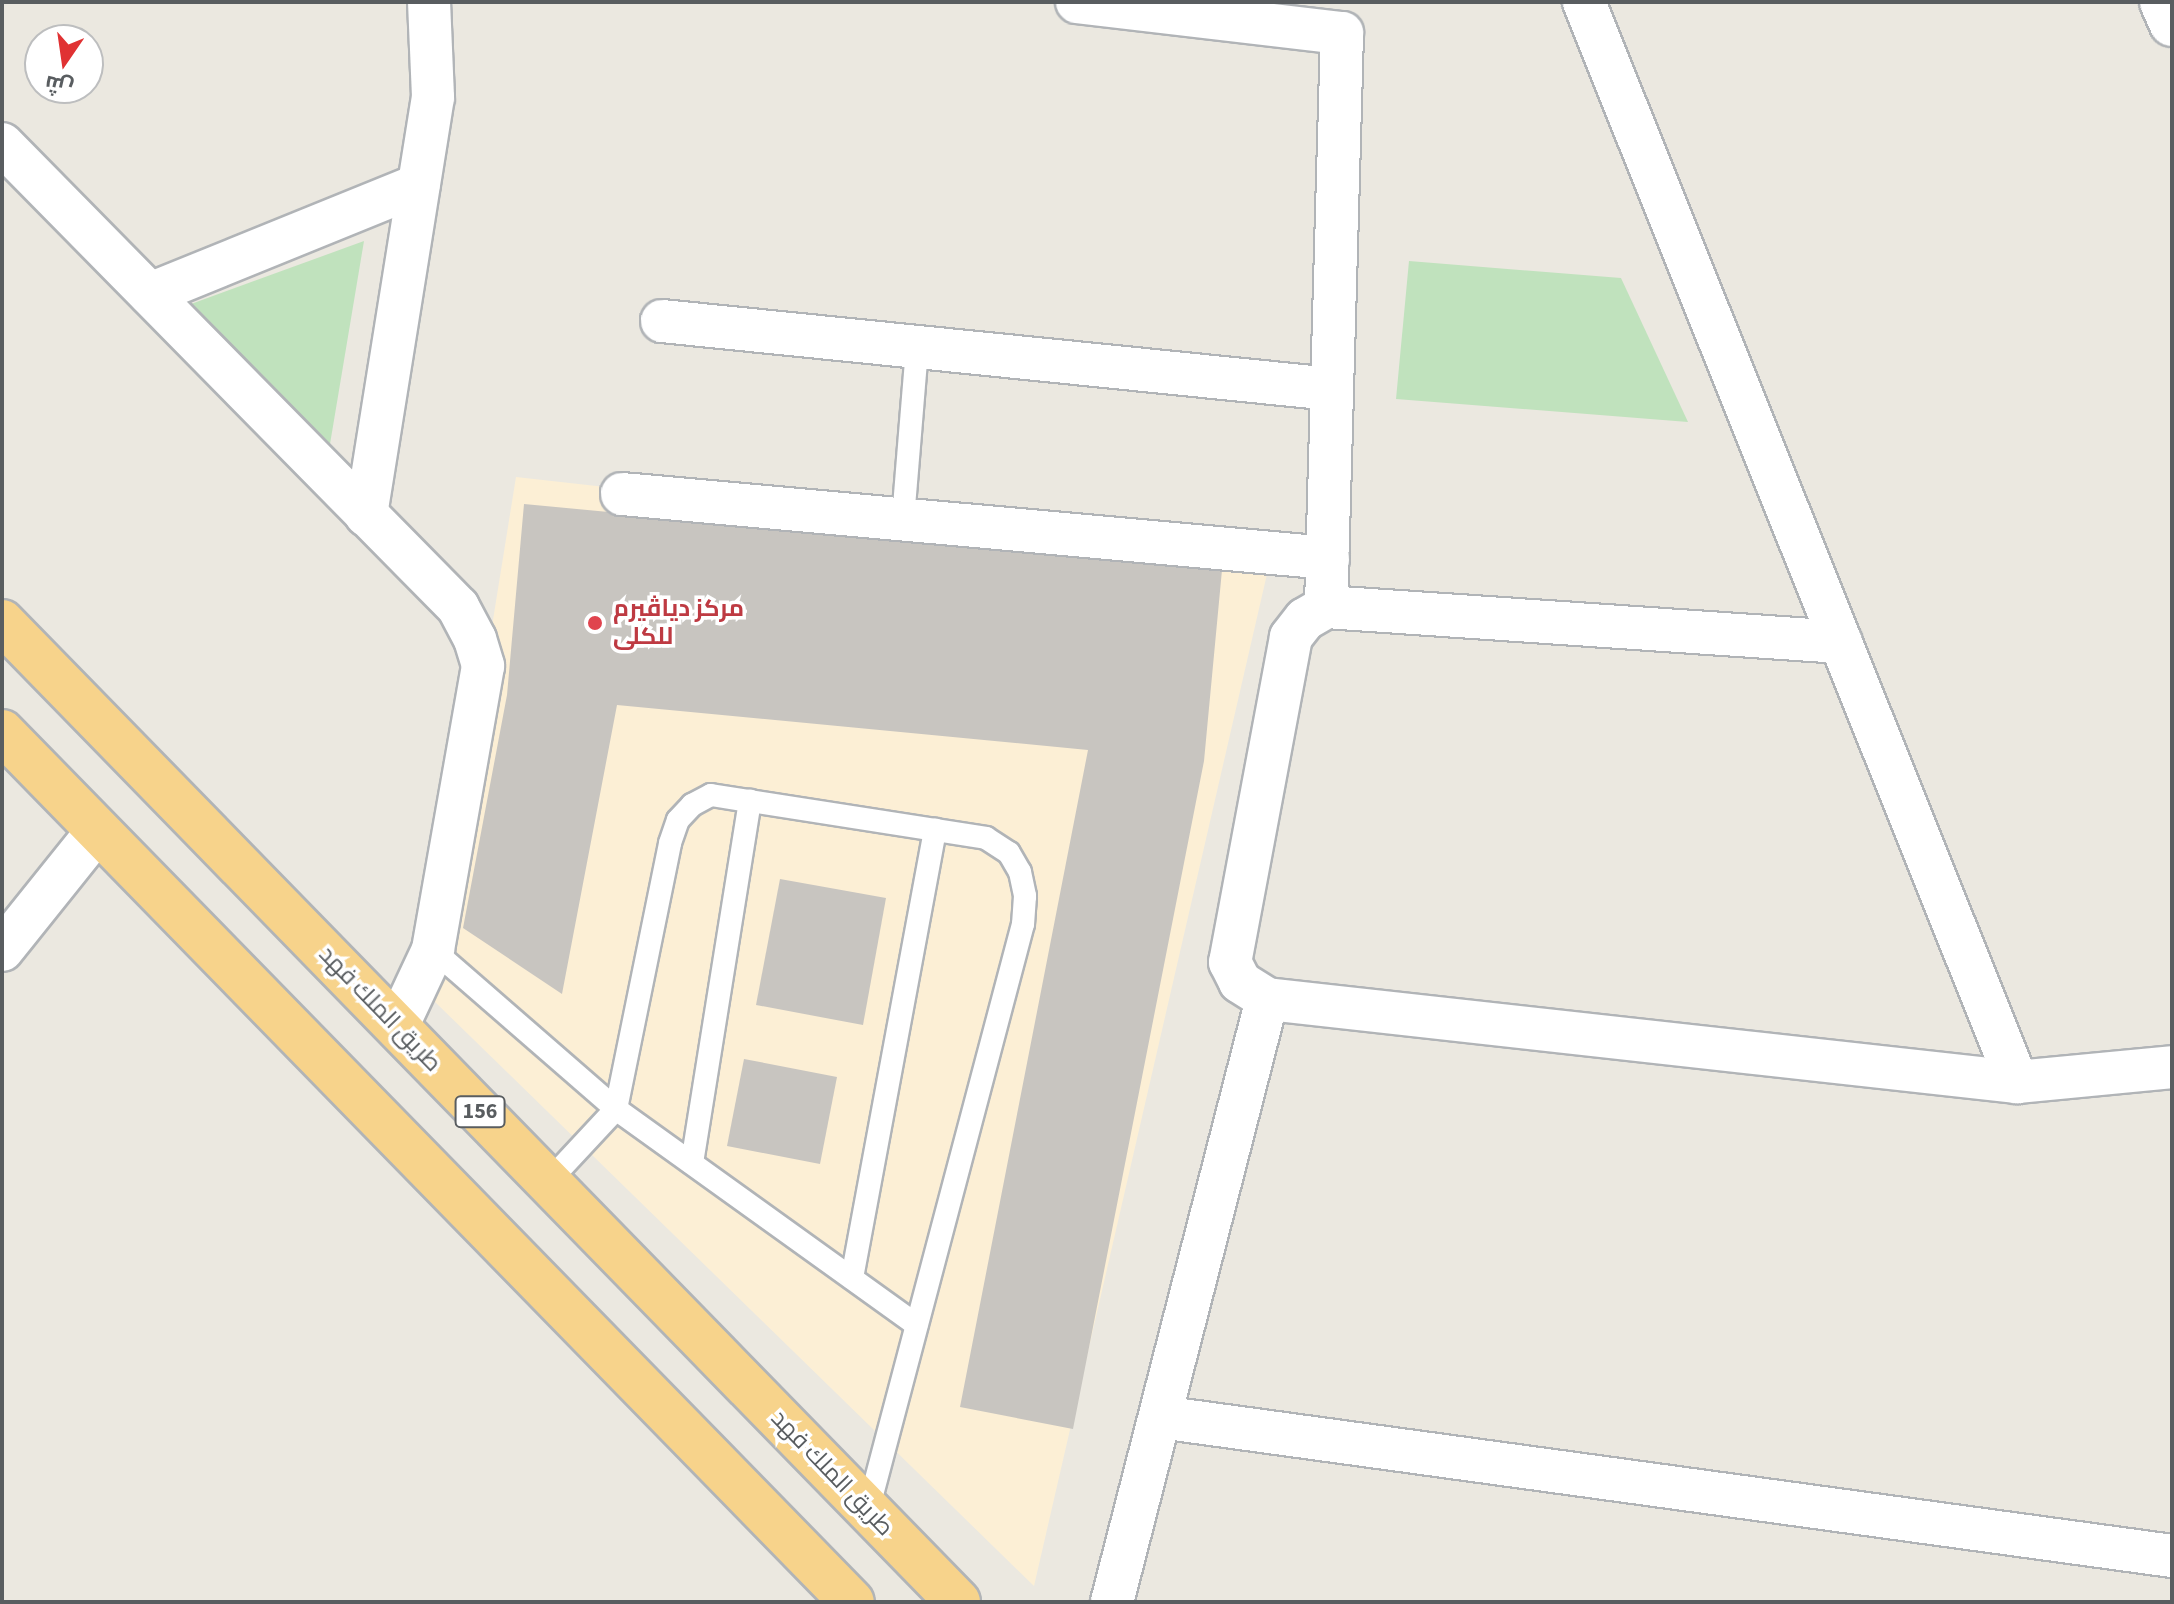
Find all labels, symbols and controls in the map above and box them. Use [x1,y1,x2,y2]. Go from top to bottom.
north arrow [24,24,104,104]
text: ش [42,67,76,104]
place label: مركز دياڤيرم للكلى [613,595,744,651]
marker: مركز دياڤيرم للكلى [584,612,606,634]
street label: طريق الملك فهد [313,940,447,1078]
road number: 156 [454,1094,506,1130]
street label: طريق الملك فهد [765,1404,899,1542]

